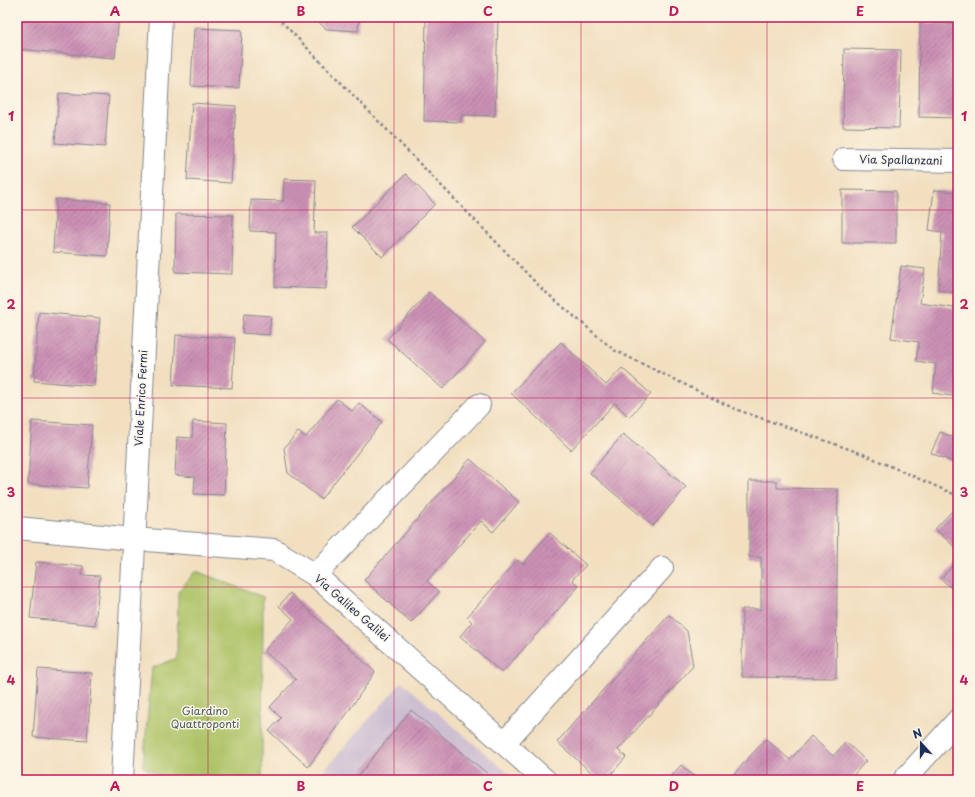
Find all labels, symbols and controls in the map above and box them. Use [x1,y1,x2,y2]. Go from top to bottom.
text: A [110,1,120,20]
text: B [297,1,306,20]
text: C [483,1,493,20]
text: D [669,1,679,20]
text: E [856,1,864,20]
text: 1 [8,106,14,125]
text: 1 [961,106,967,125]
street label: Via Spallanzani [859,150,943,169]
text: 2 [6,294,16,313]
text: 2 [959,294,969,313]
street label: Viale Enrico Fermi [129,349,152,447]
text: 3 [7,482,16,501]
text: 3 [960,482,969,501]
street label: Via Galileo Galilei [311,570,394,645]
text: 4 [7,670,16,689]
text: 4 [960,670,969,689]
park label: Giardino Quattroponti [171,702,239,732]
north arrow [901,723,941,763]
text: N [910,724,925,743]
text: A [110,776,120,795]
text: B [297,776,306,795]
text: C [483,776,493,795]
text: D [669,776,679,795]
text: E [856,776,864,795]

